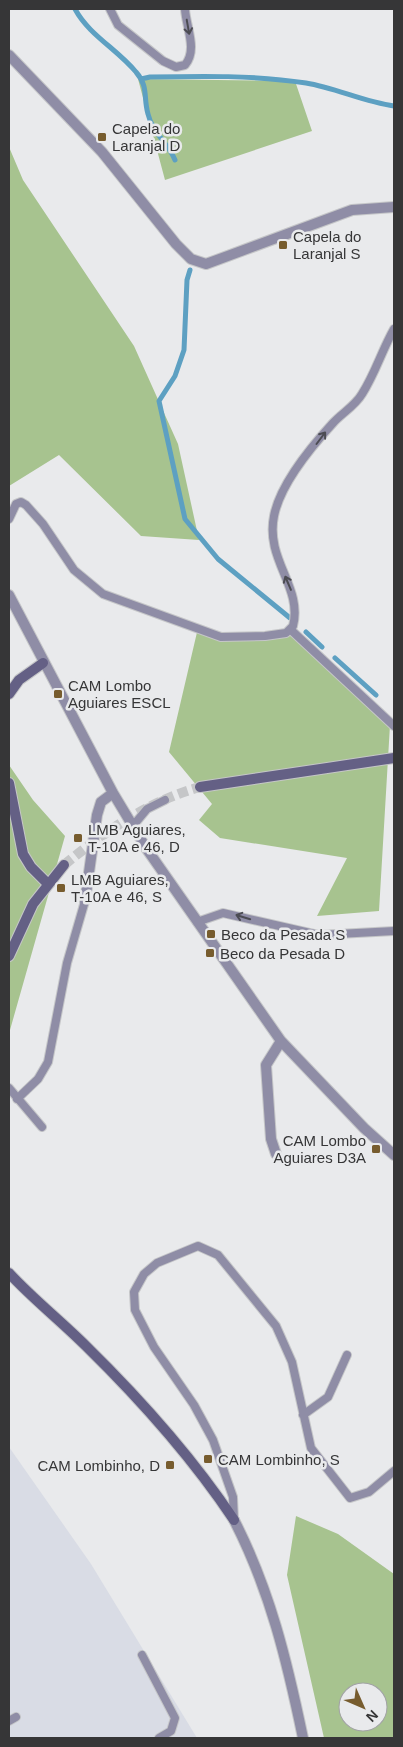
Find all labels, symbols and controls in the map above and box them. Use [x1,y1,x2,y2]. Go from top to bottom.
one-way arrow [183,19,193,35]
place label: Capela do Laranjal D [112,120,181,154]
marker: Capela do Laranjal D [96,131,108,143]
place label: Capela do Laranjal S [293,228,361,262]
marker: Capela do Laranjal S [277,239,289,251]
one-way arrow [316,432,327,445]
one-way arrow [282,576,292,591]
place label: CAM Lombo Aguiares ESCL [68,677,171,711]
marker: CAM Lombo Aguiares ESCL [52,688,64,700]
place label: LMB Aguiares, T-10A e 46, D [88,821,186,855]
marker: LMB Aguiares, T-10A e 46, D [72,832,84,844]
place label: LMB Aguiares, T-10A e 46, S [71,871,169,905]
marker: LMB Aguiares, T-10A e 46, S [55,882,67,894]
one-way arrow [235,912,251,922]
place label: Beco da Pesada S [221,926,345,943]
marker: Beco da Pesada S [205,928,217,940]
place label: Beco da Pesada D [220,945,345,962]
marker: Beco da Pesada D [204,947,216,959]
place label: CAM Lombo Aguiares D3A [273,1132,366,1166]
marker: CAM Lombo Aguiares D3A [370,1143,382,1155]
place label: CAM Lombinho, S [218,1451,340,1468]
marker: CAM Lombinho, S [202,1453,214,1465]
place label: CAM Lombinho, D [37,1457,160,1474]
marker: CAM Lombinho, D [164,1459,176,1471]
north arrow [338,1682,388,1732]
text: N [363,1707,381,1725]

